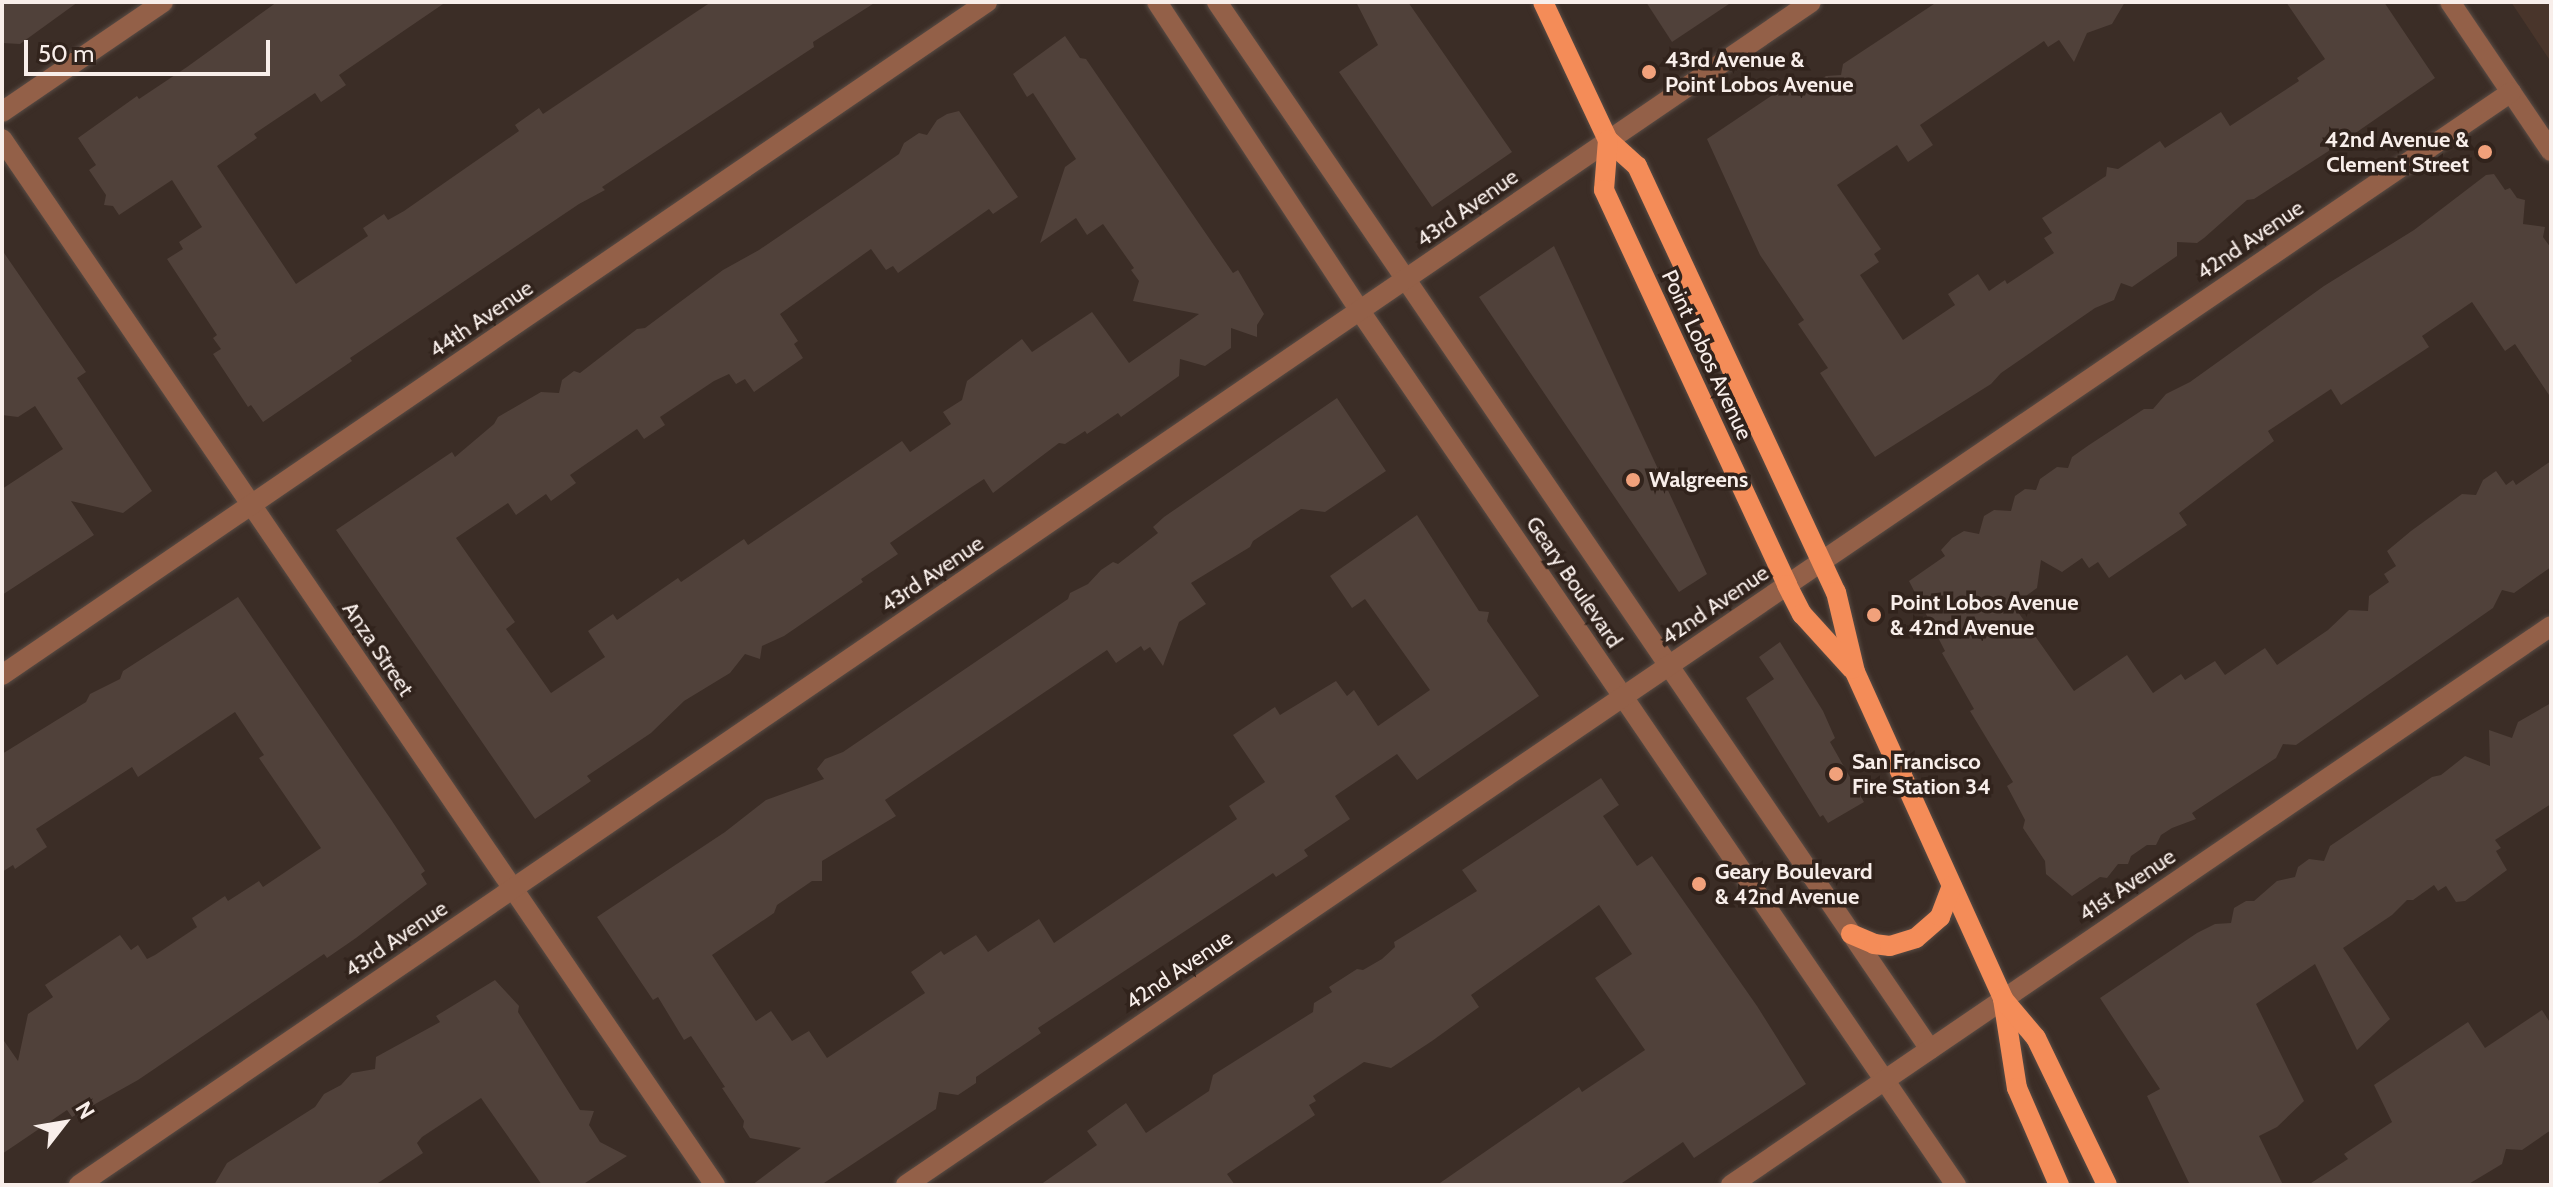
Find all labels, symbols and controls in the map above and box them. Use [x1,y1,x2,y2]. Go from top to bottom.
scale bar [28,24,274,74]
text: 50 m [38,39,94,68]
place label: 43rd Avenue & Point Lobos Avenue [1665,46,1854,98]
marker: 43rd Avenue & Point Lobos Avenue [1640,63,1658,81]
place label: 42nd Avenue & Clement Street [2325,126,2469,178]
marker: 42nd Avenue & Clement Street [2476,143,2494,161]
street label: 43rd Avenue [1411,163,1523,253]
street label: 42nd Avenue [2191,195,2309,285]
street label: Point Lobos Avenue [1656,266,1758,444]
street label: 44th Avenue [424,275,538,363]
place label: Walgreens [1649,467,1748,493]
marker: Walgreens [1624,471,1642,489]
street label: Geary Boulevard [1520,511,1628,653]
street label: 43rd Avenue [876,530,988,618]
street label: 42nd Avenue [1656,560,1774,650]
place label: Point Lobos Avenue & 42nd Avenue [1890,589,2079,640]
street label: Anza Street [337,597,419,701]
marker: Point Lobos Avenue & 42nd Avenue [1865,606,1883,624]
place label: San Francisco Fire Station 34 [1852,748,1991,800]
marker: San Francisco Fire Station 34 [1827,765,1845,783]
street label: 41st Avenue [2074,843,2180,927]
place label: Geary Boulevard & 42nd Avenue [1715,858,1873,910]
marker: Geary Boulevard & 42nd Avenue [1690,875,1708,893]
street label: 43rd Avenue [340,895,452,983]
street label: 42nd Avenue [1120,925,1238,1015]
north arrow [24,1083,104,1163]
text: N [69,1097,101,1124]

